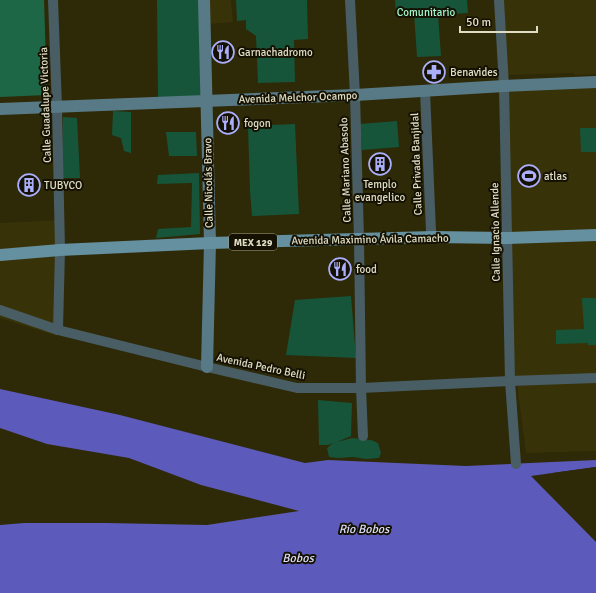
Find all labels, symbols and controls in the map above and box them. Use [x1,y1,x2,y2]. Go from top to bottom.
park label: Comunitario [397,6,455,19]
scale bar [460,8,537,34]
text: 50 m [466,15,491,30]
restaurant icon: Garnachadromo [210,39,236,65]
street label: Calle Guadalupe Victoria [37,46,54,163]
place label: Garnachadromo [238,46,313,59]
pharmacy icon: Benavides [421,59,447,85]
place label: Benavides [450,66,498,79]
street label: Avenida Melchor Ocampo [238,89,358,106]
restaurant icon: fogon [215,110,241,136]
street label: Calle Privada Banjidal [408,112,425,216]
place label: fogon [244,117,271,130]
street label: Calle Mariano Abasolo [337,117,354,223]
street label: Calle Nicolás Bravo [201,138,216,228]
building icon: Templo evangelico [367,151,393,177]
sports icon: atlas [516,163,542,189]
place label: atlas [544,170,567,183]
building icon: TUBYCO [16,172,42,198]
place label: Templo evangelico [355,178,405,204]
place label: TUBYCO [44,179,82,192]
street label: Calle Ignacio Allende [488,182,503,282]
street label: Avenida Maximino Ávila Camacho [291,231,449,247]
road number: MEX 129 [229,234,277,250]
restaurant icon: food [327,256,353,282]
place label: food [356,263,377,276]
street label: Avenida Pedro Belli [215,351,306,382]
water label: Río Bobos [339,522,391,537]
water label: Bobos [282,551,315,566]

